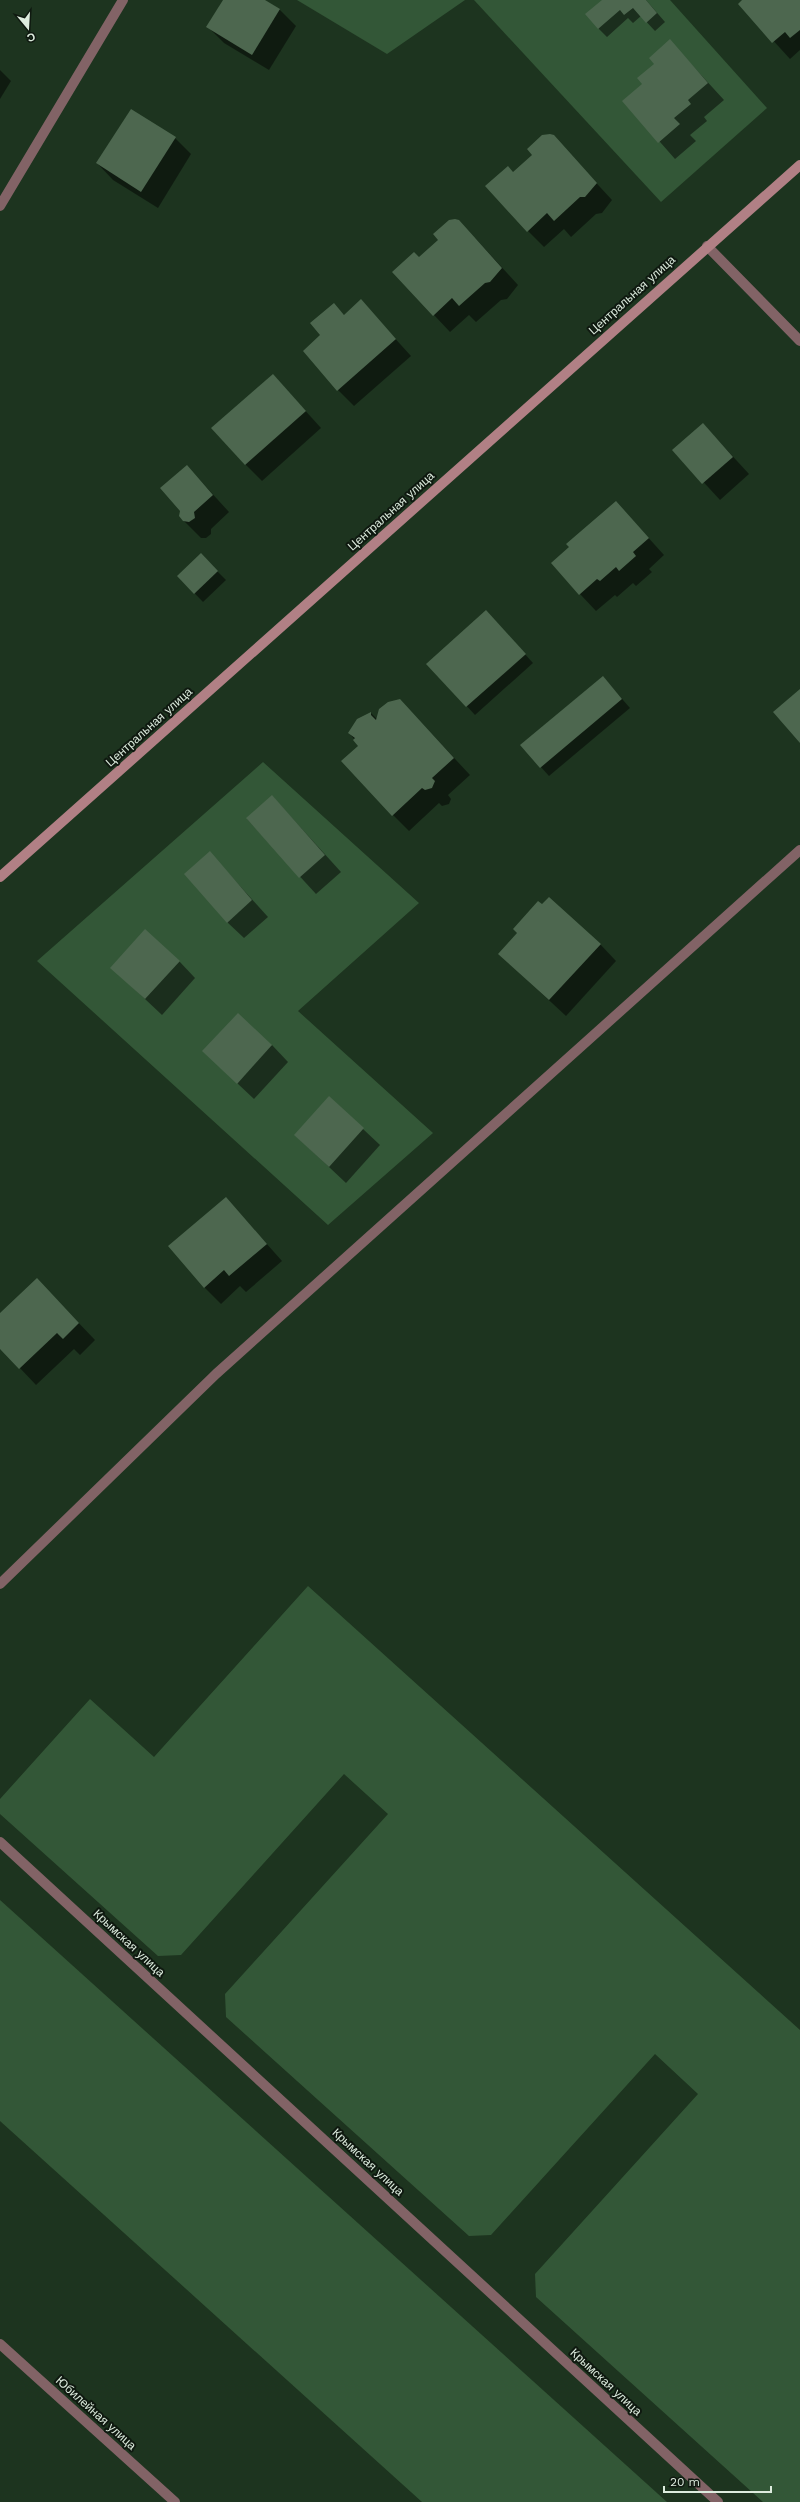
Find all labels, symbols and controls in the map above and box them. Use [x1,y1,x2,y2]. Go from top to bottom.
north arrow [8,8,48,48]
text: С [25,30,37,44]
street label: Центральная улица [586,252,678,337]
street label: Центральная улица [345,468,437,553]
street label: Центральная улица [103,684,195,769]
street label: Крымская улица [90,1906,168,1980]
street label: Крымская улица [329,2125,407,2199]
street label: Крымская улица [567,2345,645,2419]
street label: Юбилейная улица [53,2373,139,2453]
scale bar [664,2468,771,2494]
text: 20 m [670,2475,700,2489]

